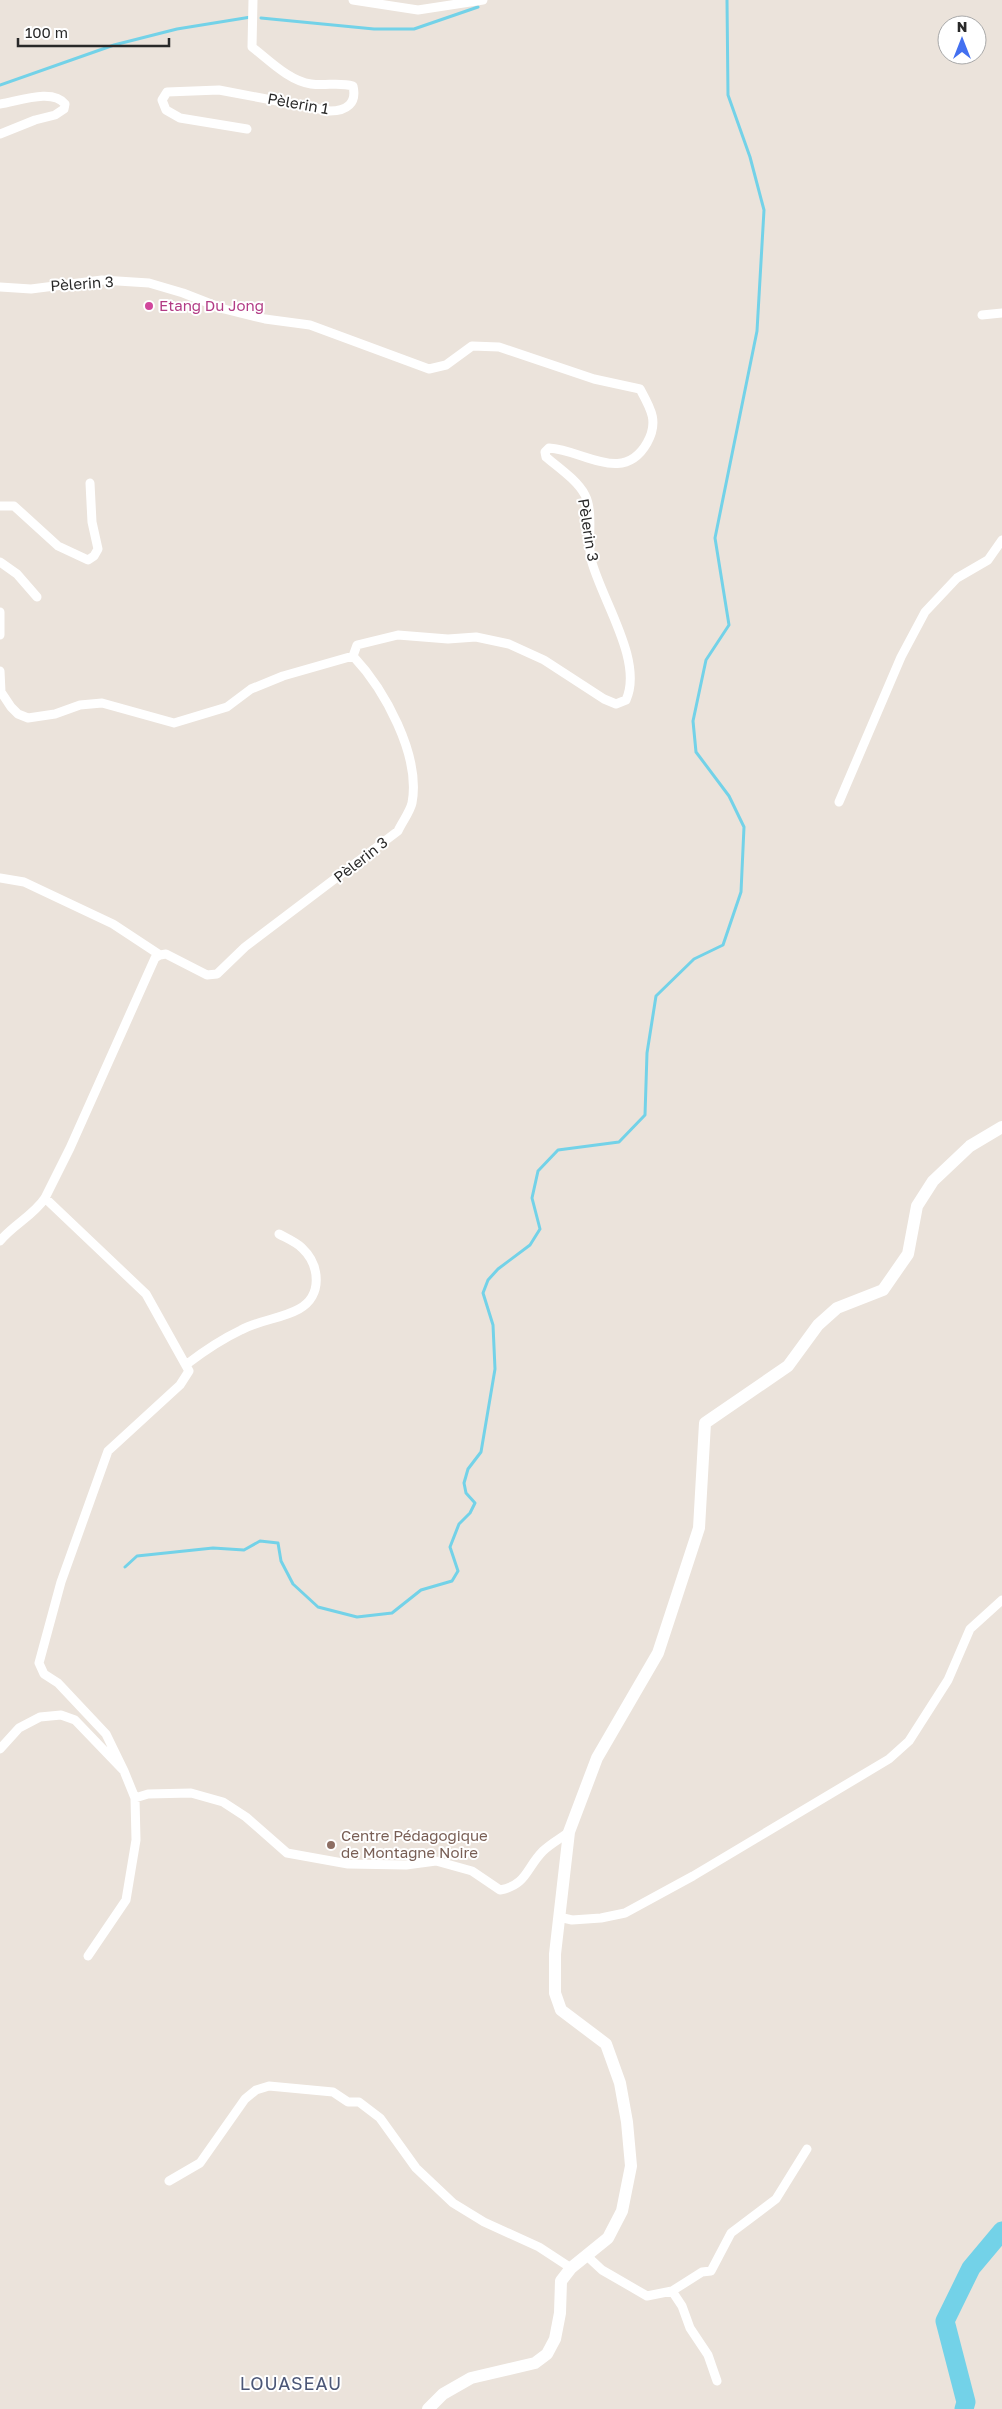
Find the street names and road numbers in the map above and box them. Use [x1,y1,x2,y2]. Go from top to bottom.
street label: Pèlerin 1 [266,89,330,117]
street label: Pèlerin 3 [50,272,114,294]
street label: Pèlerin 3 [575,497,603,563]
street label: Pèlerin 3 [330,833,391,886]

